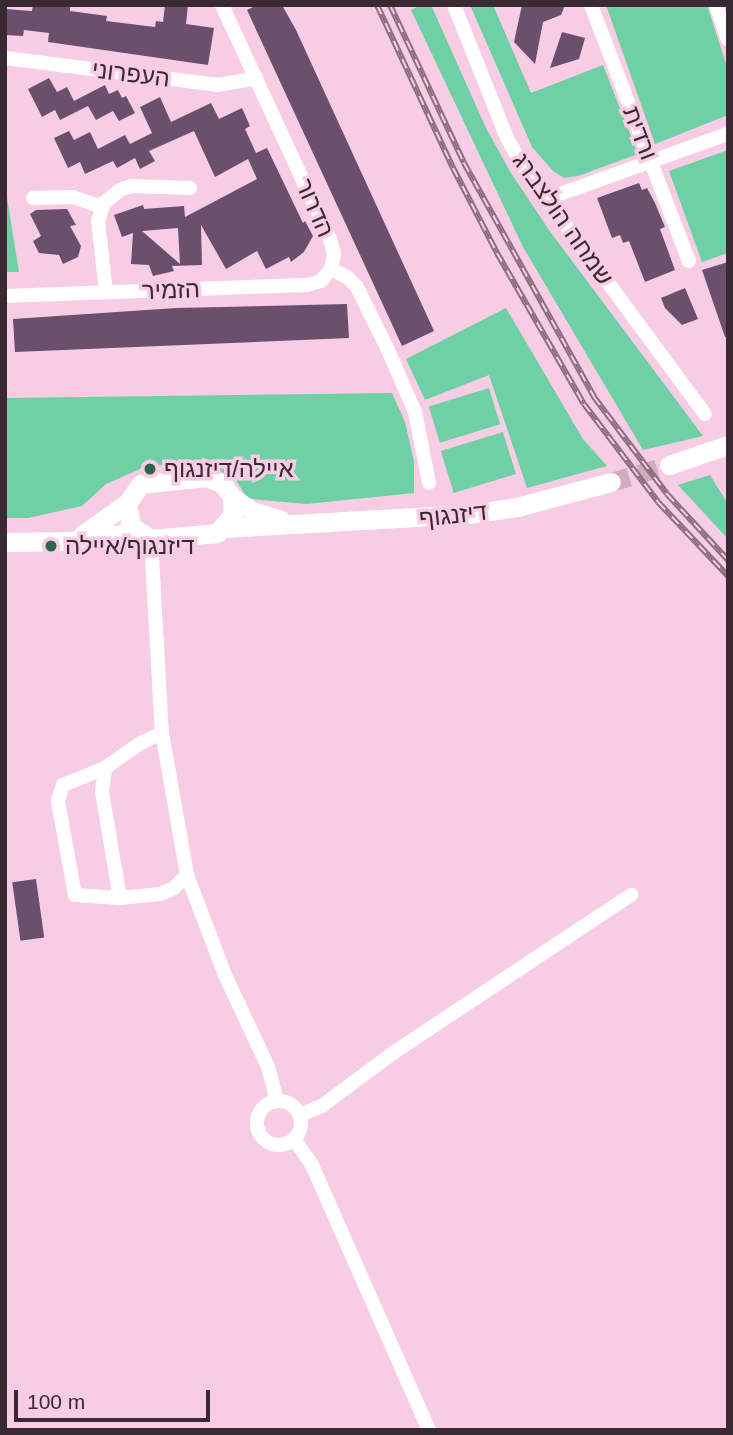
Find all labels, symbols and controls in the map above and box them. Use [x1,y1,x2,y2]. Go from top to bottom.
street label: העפרוני [90,55,172,93]
street label: ורדית [617,102,663,164]
street label: שמחה הולצברג [507,147,619,291]
street label: הדרור [290,175,340,241]
street label: הזמיר [141,275,201,305]
place label: איילה/דיזנגוף [164,455,294,483]
marker: איילה/דיזנגוף [142,461,158,477]
street label: דיזנגוף [418,497,488,533]
place label: דיזנגוף/איילה [65,532,195,560]
marker: דיזנגוף/איילה [43,538,59,554]
scale bar [18,1376,214,1420]
text: 100 m [27,1390,85,1413]

